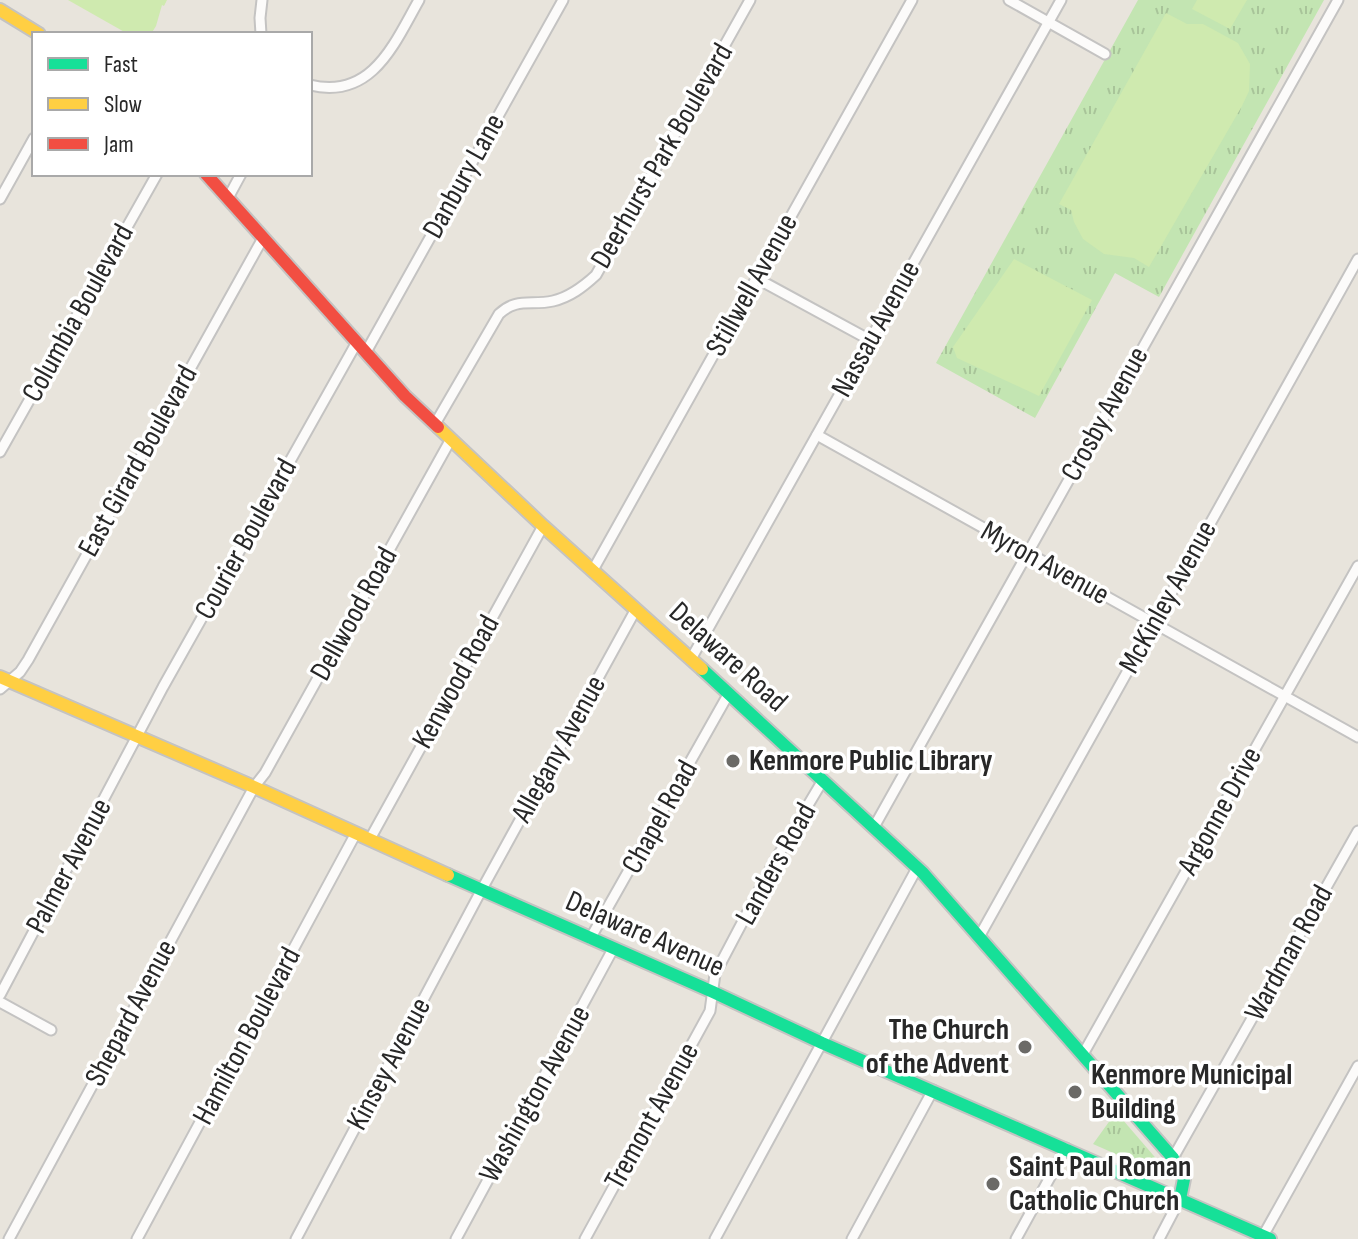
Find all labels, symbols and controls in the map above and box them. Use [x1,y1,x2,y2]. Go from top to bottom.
legend [32,32,312,176]
street label: Deerhurst Park Boulevard [583,37,741,275]
text: Fast [104,50,138,79]
text: Slow [104,90,142,119]
street label: Danbury Lane [415,107,513,245]
text: Jam [103,130,134,159]
street label: Stillwell Avenue [698,208,806,362]
street label: Columbia Boulevard [14,218,142,408]
street label: Nassau Avenue [824,255,928,403]
street label: Crosby Avenue [1053,341,1157,487]
street label: East Girard Boulevard [71,359,205,563]
street label: Courier Boulevard [187,452,305,626]
street label: Myron Avenue [975,513,1115,613]
street label: McKinley Avenue [1111,514,1225,680]
street label: Dellwood Road [303,541,405,687]
street label: Delaware Road [661,595,795,719]
street label: Kenwood Road [405,609,507,755]
street label: Allegany Avenue [503,669,614,829]
street label: Argonne Drive [1170,741,1270,882]
place label: Kenmore Public Library [749,743,993,779]
marker: Kenmore Public Library [724,752,742,770]
street label: Chapel Road [614,754,706,880]
street label: Palmer Avenue [18,792,120,940]
street label: Landers Road [728,797,824,931]
street label: Wardman Road [1237,879,1341,1027]
street label: Delaware Avenue [560,883,730,985]
street label: Shepard Avenue [77,934,185,1092]
street label: Hamilton Boulevard [185,941,309,1131]
street label: Kinsey Avenue [339,992,439,1136]
street label: Washington Avenue [472,999,598,1189]
place label: The Church of the Advent [866,1012,1009,1082]
street label: Tremont Avenue [597,1036,707,1196]
marker: The Church of the Advent [1016,1038,1034,1056]
place label: Kenmore Municipal Building [1091,1057,1292,1127]
marker: Kenmore Municipal Building [1066,1083,1084,1101]
place label: Saint Paul Roman Catholic Church [1009,1149,1191,1219]
marker: Saint Paul Roman Catholic Church [984,1175,1002,1193]

